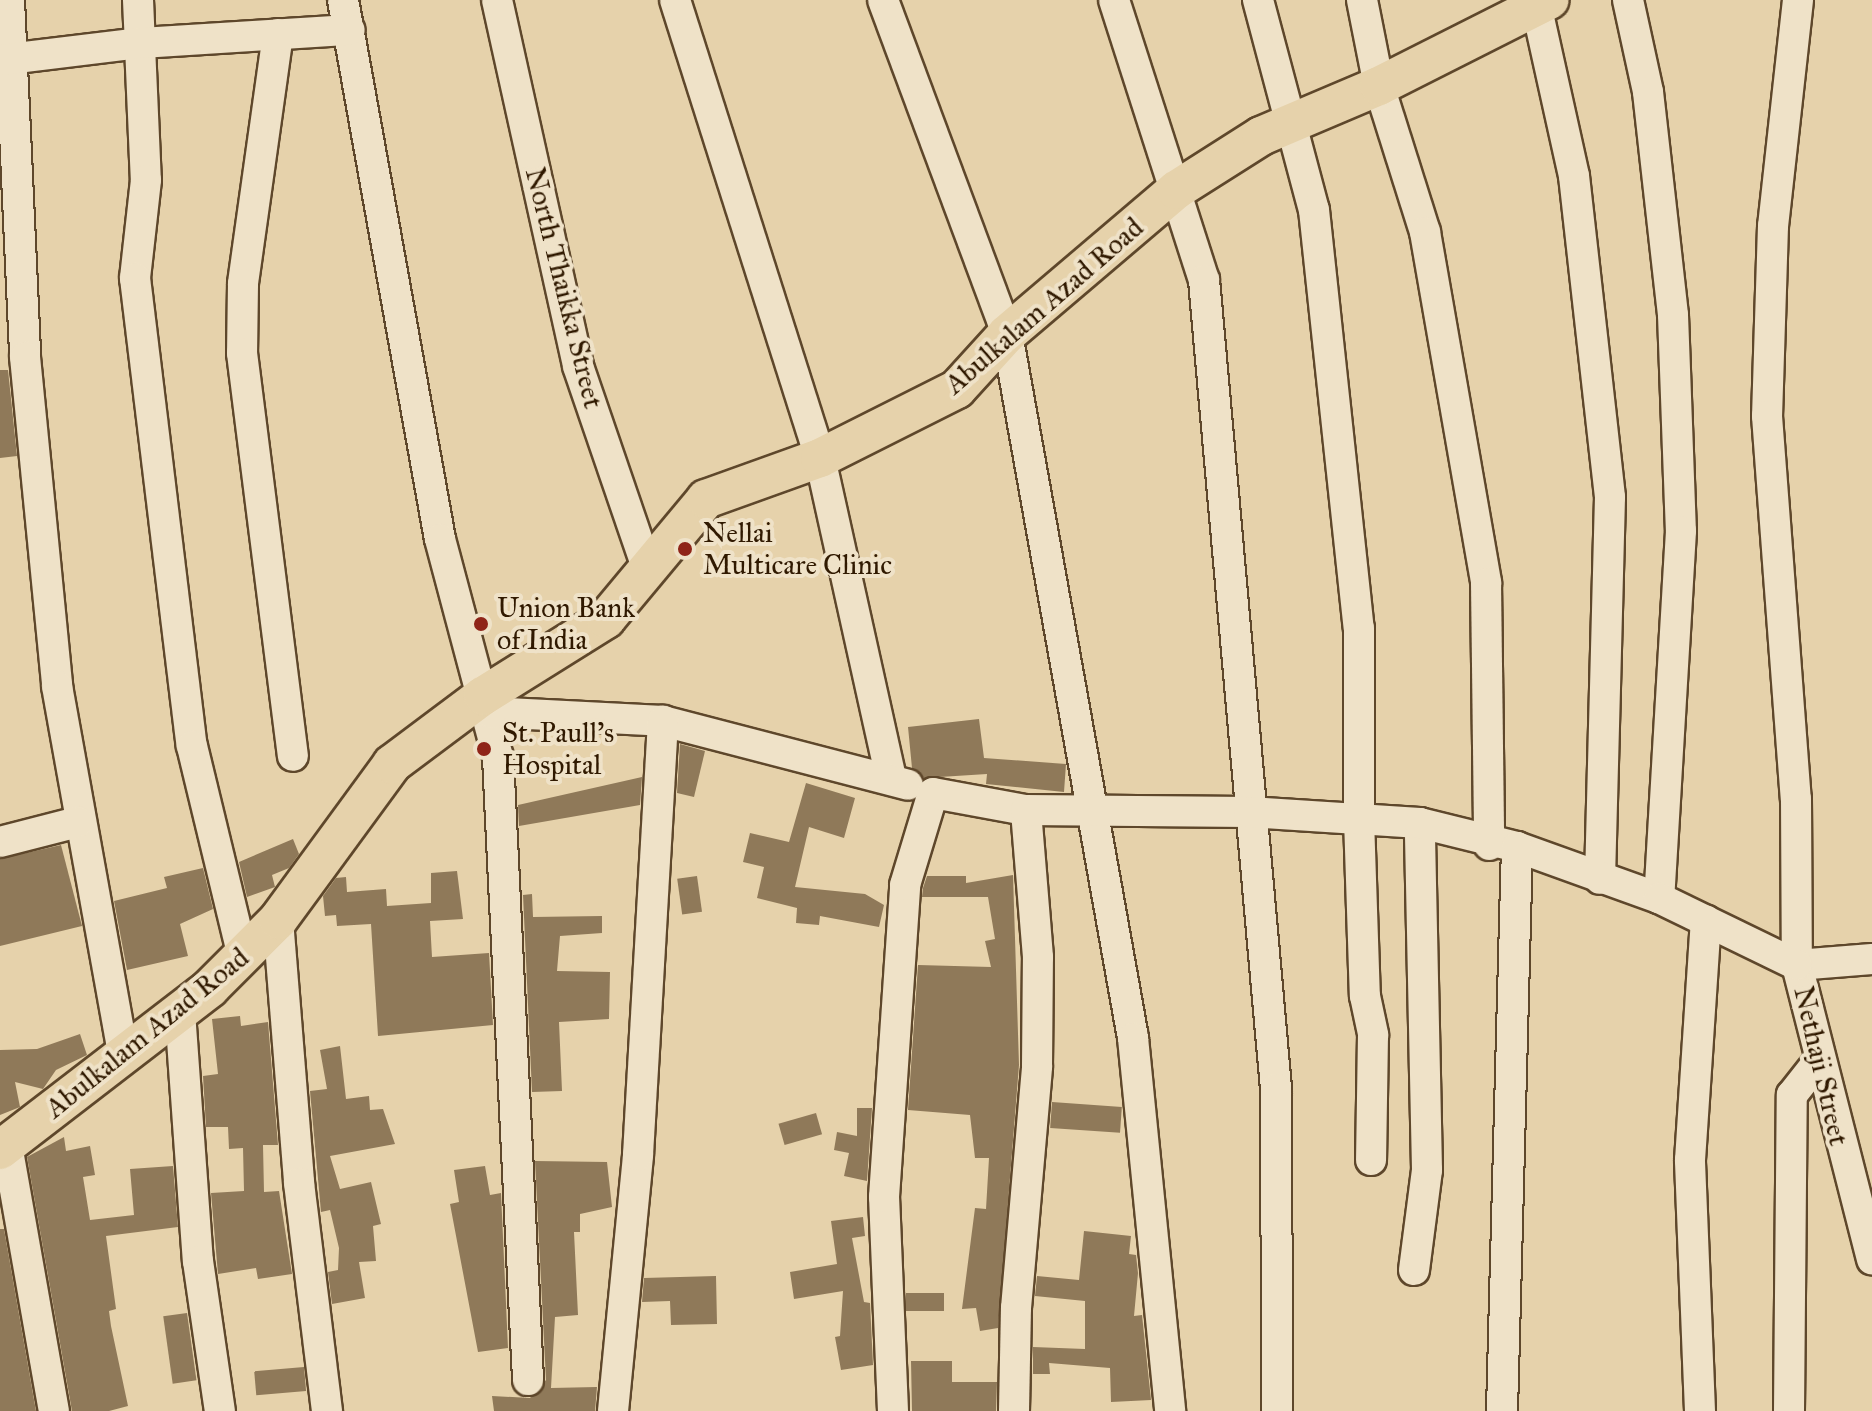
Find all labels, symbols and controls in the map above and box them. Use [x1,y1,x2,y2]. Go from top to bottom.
street label: North Thaikka Street [518,164,610,412]
street label: Abulkalam Azad Road [938,211,1150,401]
place label: Nellai Multicare Clinic [703,516,892,582]
marker: Nellai Multicare Clinic [674,538,696,560]
place label: Union Bank of India [497,591,635,657]
marker: Union Bank of India [472,615,490,633]
place label: St. Paull's Hospital [502,716,614,782]
marker: St. Paull's Hospital [473,738,495,760]
street label: Abulkalam Azad Road [39,941,255,1125]
street label: Nethaji Street [1786,983,1856,1149]

